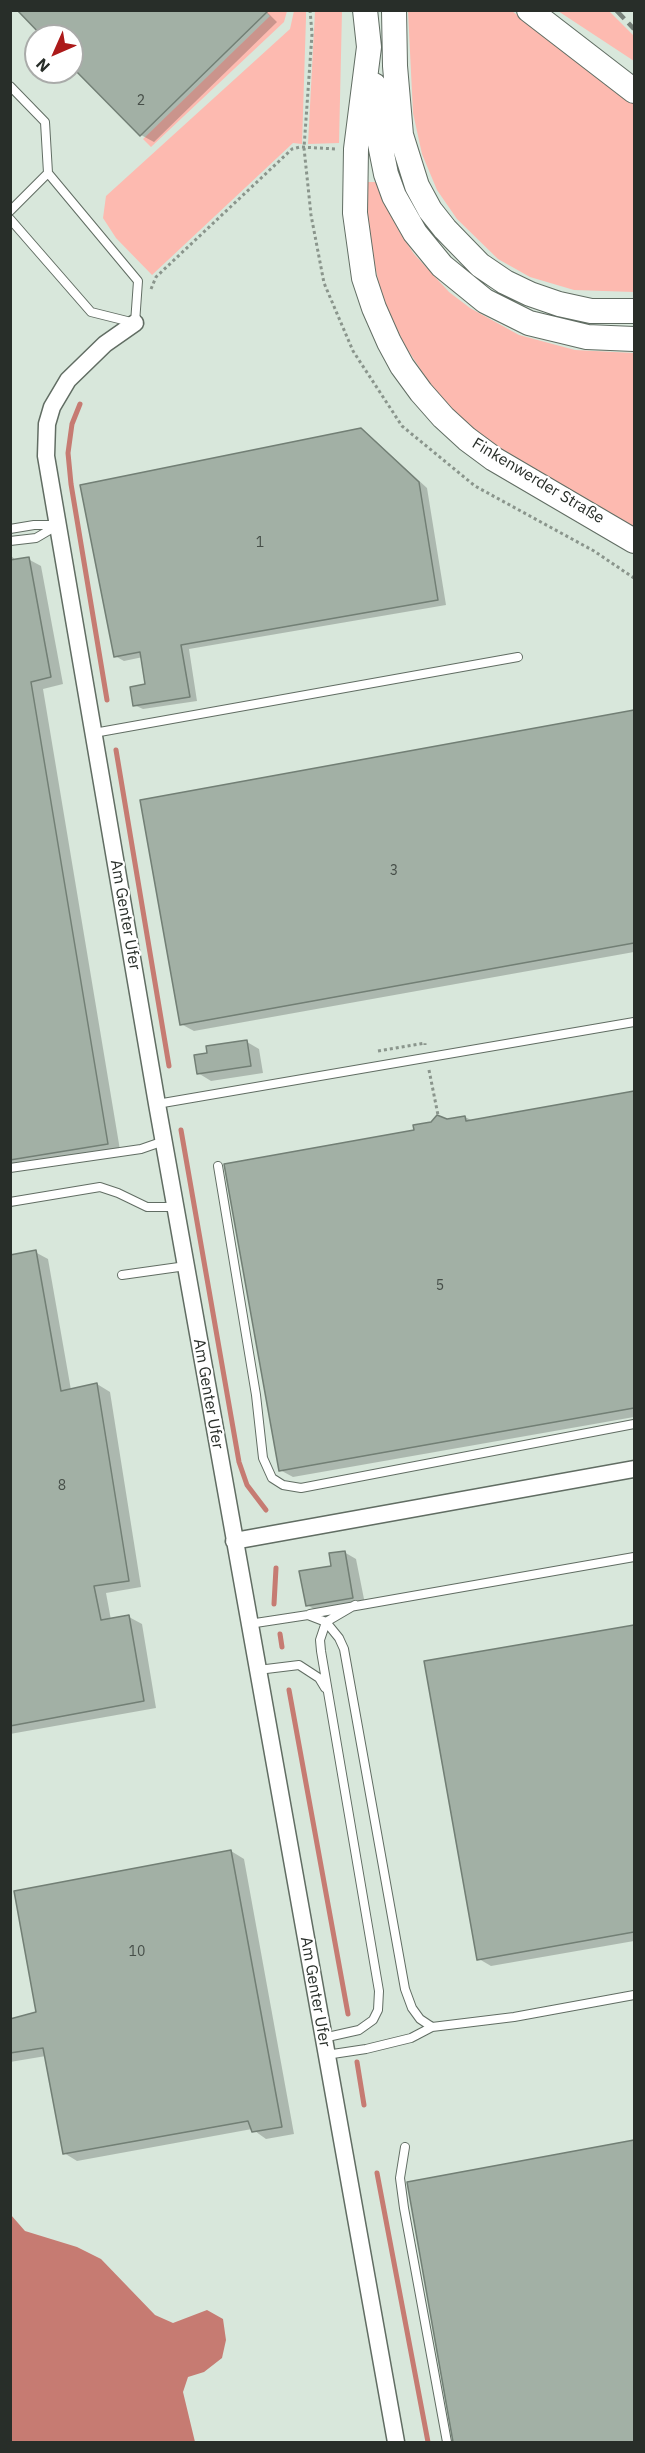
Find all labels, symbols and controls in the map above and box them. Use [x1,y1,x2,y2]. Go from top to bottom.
north arrow [24,24,84,84]
text: N [32,54,54,76]
house number: 2 [137,93,145,109]
street label: Finkenwerder Straße [468,434,608,528]
house number: 1 [256,535,264,551]
street label: Am Genter Ufer [106,858,144,972]
house number: 3 [390,863,398,879]
house number: 5 [436,1278,444,1294]
street label: Am Genter Ufer [189,1337,227,1451]
house number: 8 [58,1478,66,1494]
street label: Am Genter Ufer [296,1935,334,2049]
house number: 10 [129,1944,145,1960]

